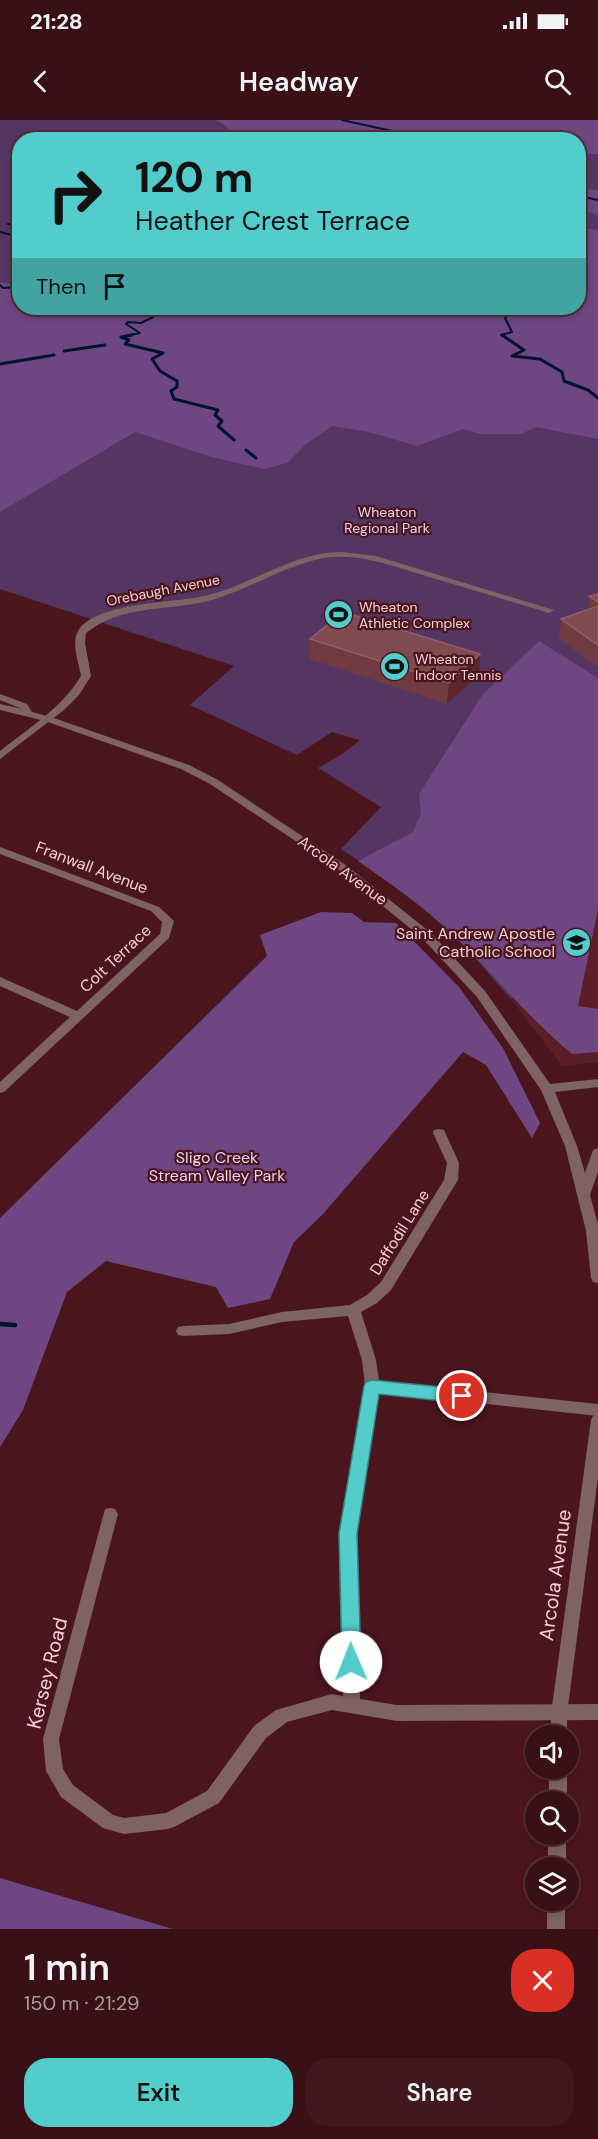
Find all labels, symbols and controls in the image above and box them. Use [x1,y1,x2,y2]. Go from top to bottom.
text: 21:28 [30,7,83,36]
text: Headway [239,64,359,99]
icon: back [24,65,57,98]
icon: search [541,65,574,98]
text: 120 m [135,150,253,205]
icon: right [36,156,114,234]
text: Heather Crest Terrace [135,203,410,238]
icon: arrive [98,270,131,303]
text: Then [36,272,86,301]
park label: Wheaton Regional Park [344,503,430,537]
street label: Orebaugh Avenue [105,570,221,610]
place label: Wheaton Athletic Complex [359,598,470,632]
sports icon: Wheaton Athletic Complex [322,599,354,631]
place label: Wheaton Indoor Tennis [415,650,502,684]
sports icon: Wheaton Indoor Tennis [378,651,410,683]
street label: Arcola Avenue [294,831,392,910]
street label: Franwall Avenue [33,836,151,899]
street label: Colt Terrace [75,920,156,997]
place label: Saint Andrew Apostle Catholic School [396,923,555,962]
school or university icon: Saint Andrew Apostle Catholic School [560,926,592,958]
park label: Sligo Creek Stream Valley Park [149,1147,285,1186]
street label: Daffodil Lane [365,1186,434,1279]
pin [436,1370,487,1421]
icon: arrive [445,1379,478,1412]
street label: Arcola Avenue [533,1508,577,1642]
street label: Kersey Road [21,1615,73,1731]
position arrow [319,1630,383,1694]
map controls [525,1725,579,1911]
button: sound [525,1725,579,1779]
button: search [525,1791,579,1845]
button: layers [525,1857,579,1911]
text: 1 min [24,1944,110,1991]
button: close [511,1949,574,2012]
text: 150 m · 21:29 [24,1990,140,2016]
button: Exit [24,2058,293,2127]
button: Share [305,2058,574,2127]

